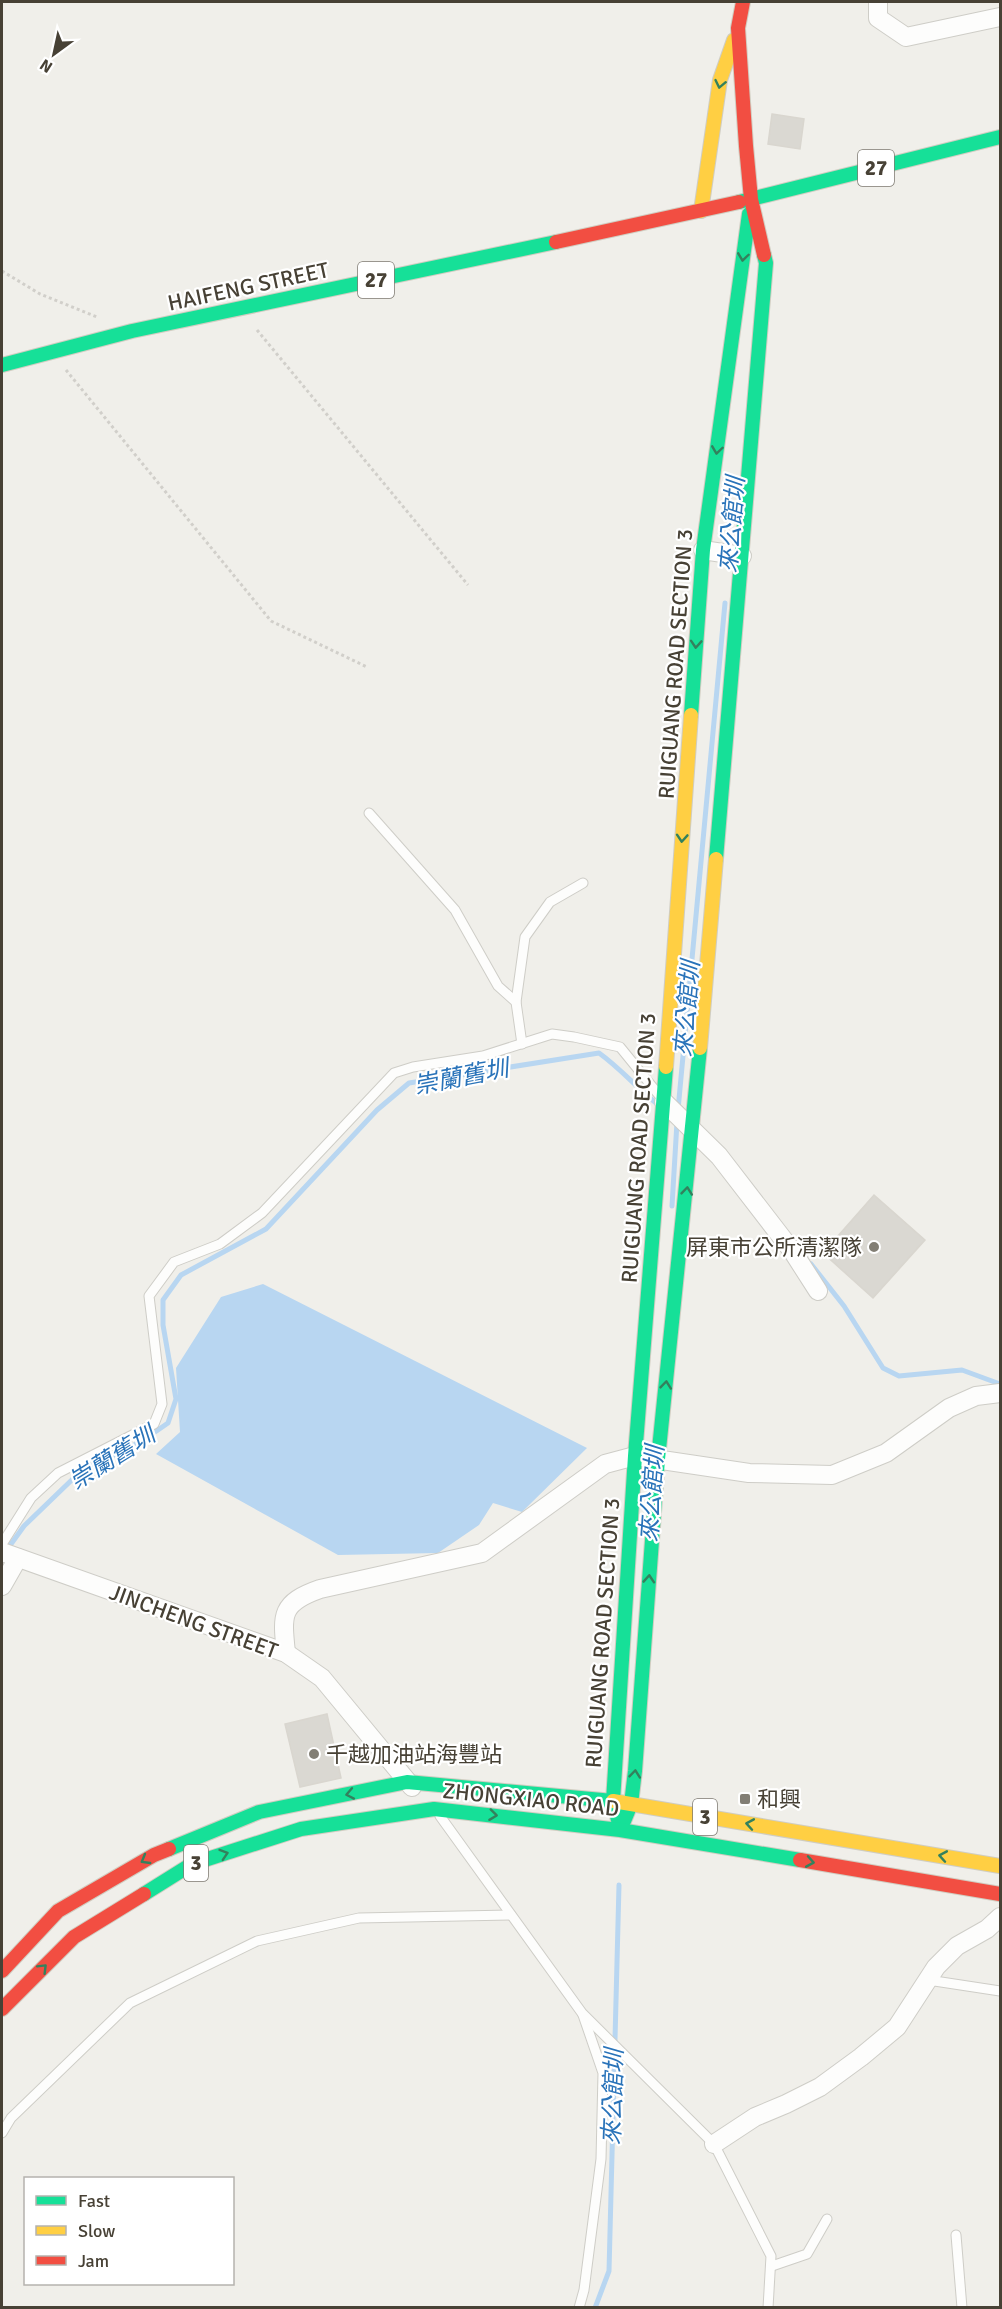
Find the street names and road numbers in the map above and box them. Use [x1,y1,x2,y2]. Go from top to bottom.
road number: 27 [858,150,894,186]
street label: HAIFENG STREET [165,256,331,317]
road number: 27 [358,262,394,298]
street label: RUIGUANG ROAD SECTION 3 [653,528,698,800]
street label: RUIGUANG ROAD SECTION 3 [616,1012,661,1284]
street label: RUIGUANG ROAD SECTION 3 [580,1497,625,1769]
street label: JINCHENG STREET [106,1578,282,1665]
street label: ZHONGXIAO ROAD [441,1777,621,1822]
road number: 3 [693,1799,717,1835]
road number: 3 [184,1845,208,1881]

